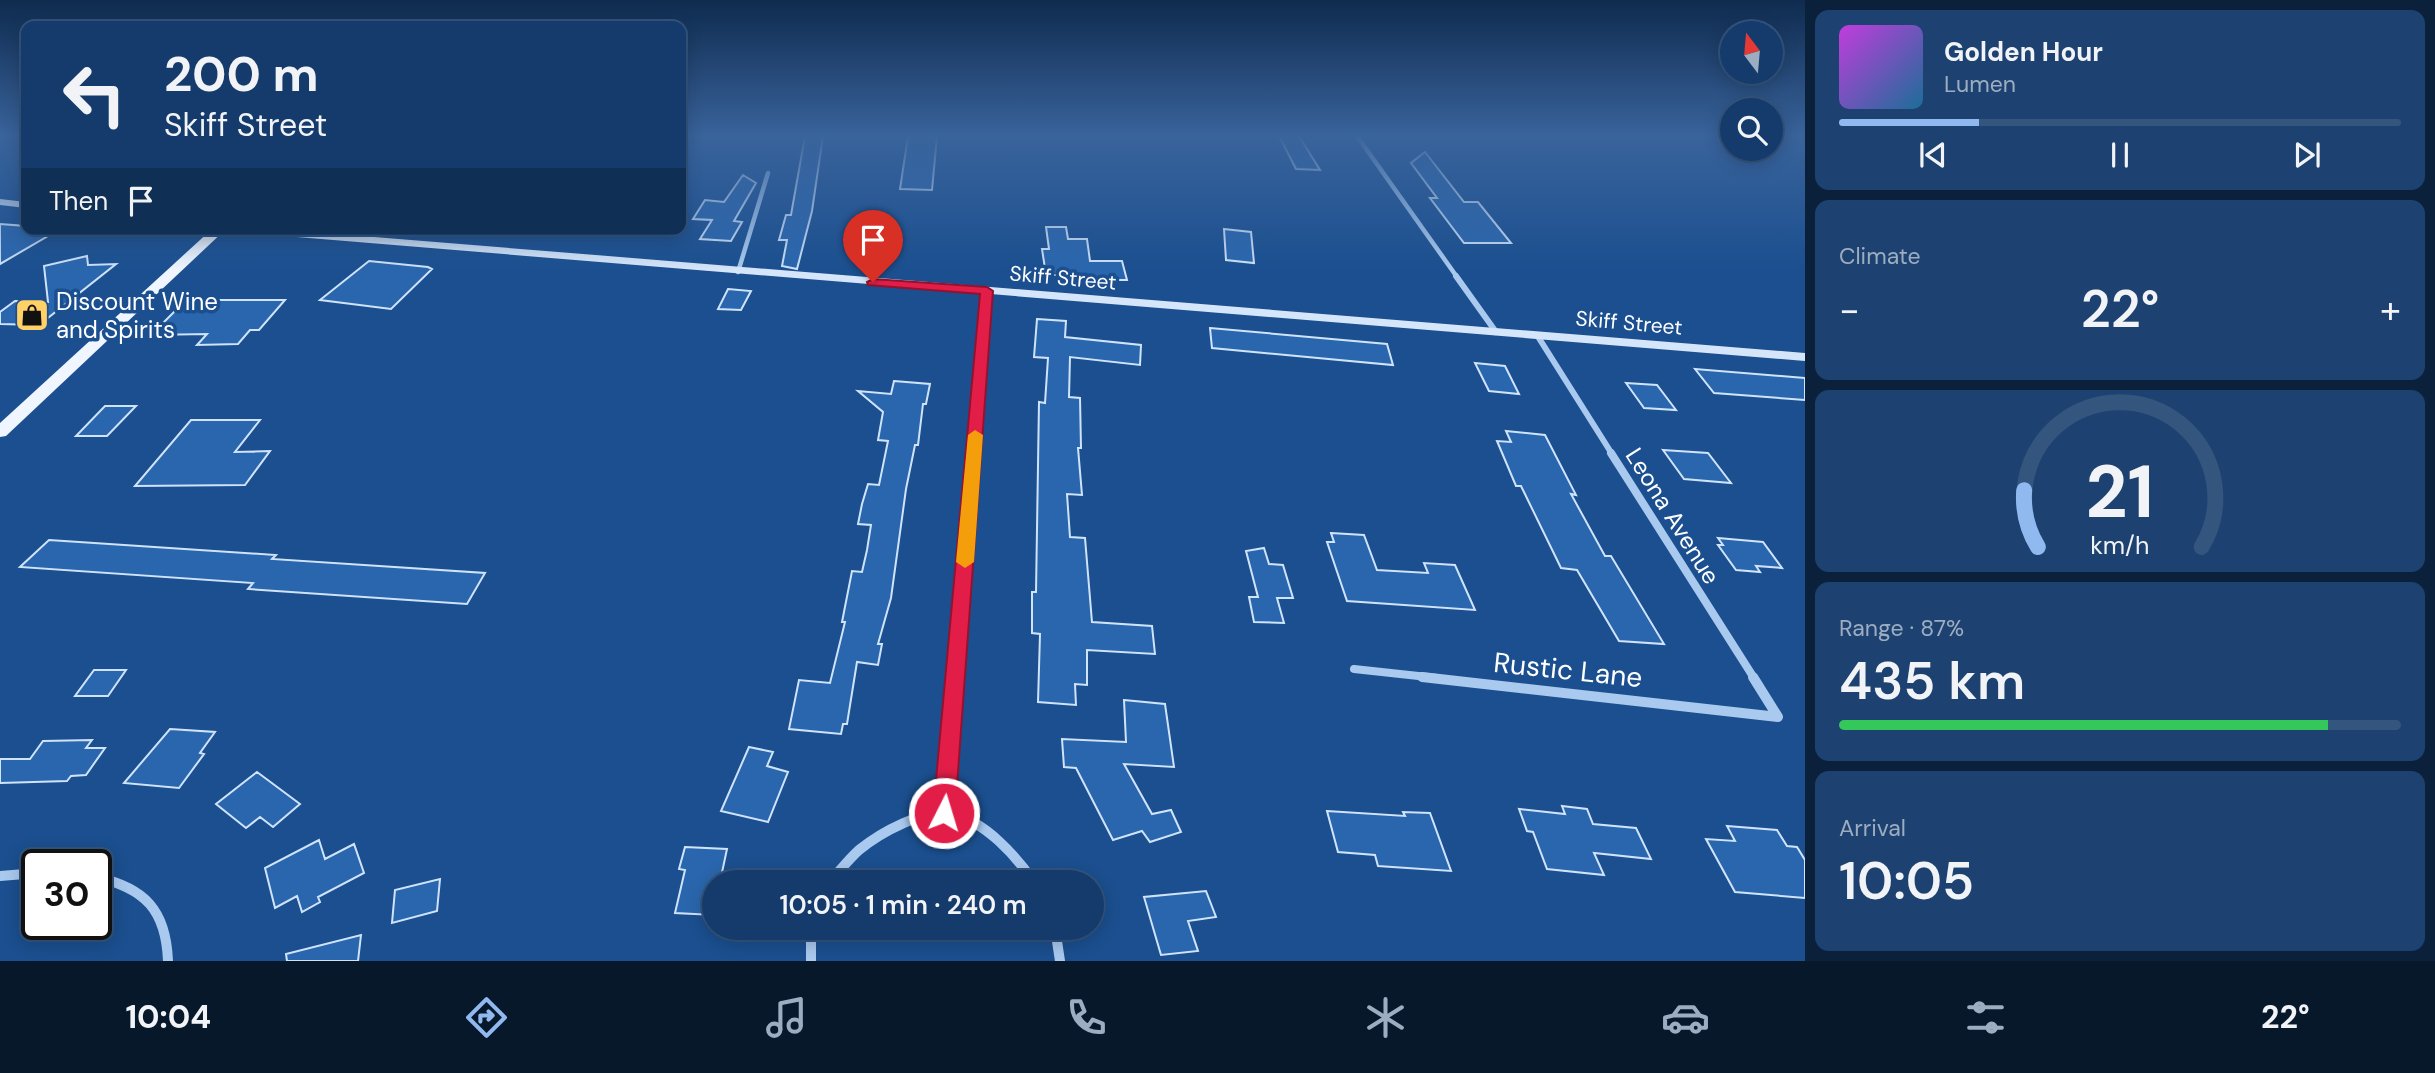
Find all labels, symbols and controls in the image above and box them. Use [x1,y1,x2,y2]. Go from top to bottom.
north arrow [1720,21,1783,84]
map controls [1720,21,1783,161]
text: Golden Hour [1944,35,2103,69]
text: 200 m [164,42,319,106]
icon: left [49,49,140,140]
text: Lumen [1944,69,2016,99]
button: search [1720,98,1783,161]
text: Skiff Street [164,104,327,146]
icon: previous [1914,136,1952,174]
icon: pause [2101,136,2139,174]
icon: next [2288,136,2326,174]
icon: arrive [122,182,160,220]
text: Then [49,184,108,218]
pin [843,210,903,282]
icon: arrive [854,221,892,259]
text: Climate [1839,241,1921,271]
street label: Skiff Street [1008,259,1118,297]
text: 22° [2081,275,2159,343]
text: − [1839,285,1860,335]
text: + [2380,285,2401,335]
place label: Discount Wine and Spirits [56,286,218,345]
shop icon: Discount Wine and Spirits [13,296,51,334]
street label: Skiff Street [1574,304,1684,342]
street label: Leona Avenue [1619,442,1727,590]
text: 21 [2086,445,2154,540]
text: km/h [2090,528,2150,561]
text: Range · 87% [1839,613,1964,643]
street label: Rustic Lane [1492,644,1644,696]
text: 435 km [1839,647,2025,715]
position arrow [907,776,981,850]
text: Arrival [1839,813,1906,843]
text: 10:05 [1839,847,1974,915]
speed limit sign: 30 [21,849,112,940]
text: 10:05 · 1 min · 240 m [779,888,1027,922]
icon: directions [462,993,511,1042]
icon: music [762,993,811,1042]
icon: phone [1062,993,1111,1042]
icon: climate [1361,993,1410,1042]
icon: car [1661,993,1710,1042]
icon: filters [1961,993,2010,1042]
text: 10:04 [125,996,211,1038]
text: 22° [2261,996,2310,1038]

